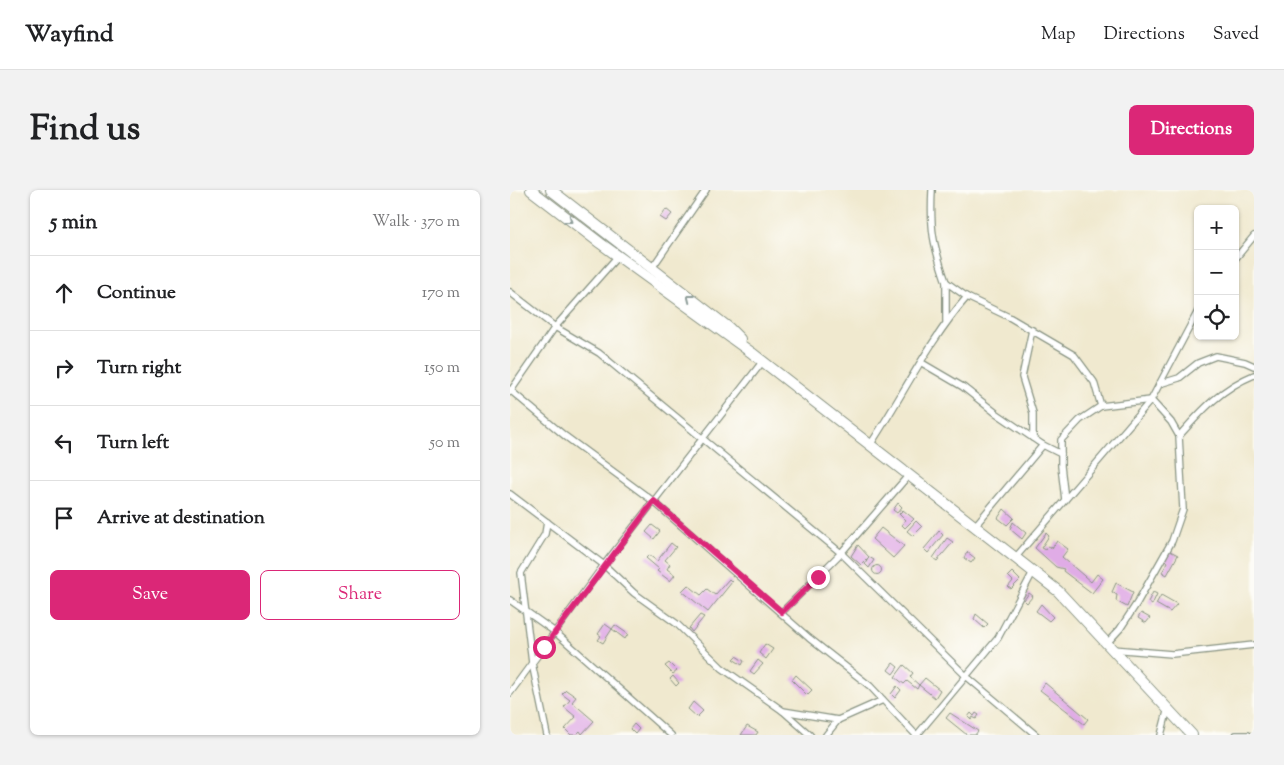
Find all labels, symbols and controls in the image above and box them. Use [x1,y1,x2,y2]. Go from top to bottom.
text: Wayfind [25,18,113,52]
text: Map [1041,22,1076,48]
text: Directions [1104,22,1185,48]
text: Saved [1213,22,1259,48]
text: Find us [30,105,140,156]
button: Directions [1129,105,1254,155]
map controls [1194,205,1239,340]
button: + [1194,205,1239,250]
text: 5 min [50,208,97,238]
text: Walk · 370 m [372,211,460,234]
one-way arrow [563,214,572,222]
button: − [1194,250,1239,295]
icon: ahead [50,279,78,307]
text: Continue [97,280,176,307]
text: 170 m [422,282,460,305]
one-way arrow [687,295,696,303]
button: locate [1194,295,1239,340]
icon: right [50,354,78,382]
text: Turn right [97,355,181,382]
text: 150 m [424,357,460,380]
icon: left [50,429,78,457]
text: Turn left [97,430,169,457]
text: 50 m [429,432,460,455]
icon: arrive [50,504,78,532]
text: Arrive at destination [97,505,265,532]
route end [807,566,830,589]
button: Save [50,570,250,620]
button: Share [260,570,460,620]
route start [533,636,556,659]

